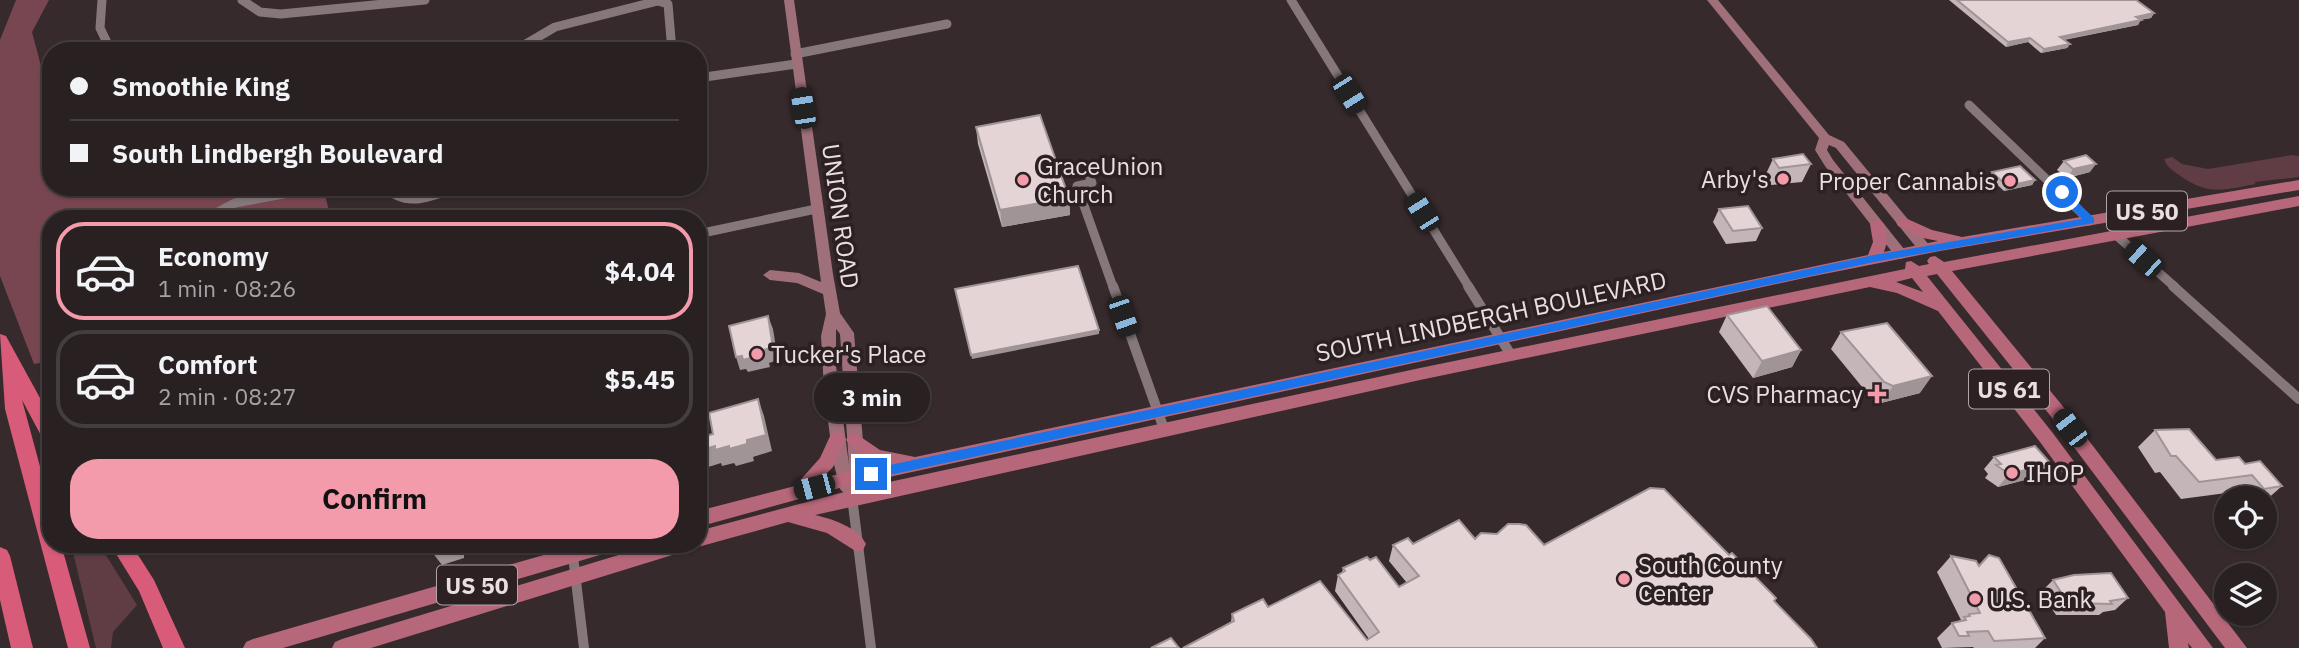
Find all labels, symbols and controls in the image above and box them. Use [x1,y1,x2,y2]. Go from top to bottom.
text: Smoothie King [112,69,290,103]
car [1329,71,1370,117]
car [790,86,817,130]
text: South Lindbergh Boulevard [112,136,444,170]
street label: UNION ROAD [815,142,867,290]
place label: GraceUnion Church [1037,150,1163,210]
place label: Arby's [1701,163,1769,195]
place label: Proper Cannabis [1819,165,1996,197]
marker: Arby's [1775,171,1791,187]
marker: GraceUnion Church [1015,172,1031,188]
marker: Proper Cannabis [2002,173,2018,189]
route start [2046,176,2078,208]
car [1402,189,1443,235]
road number: US 50 [2107,192,2187,230]
car [2121,237,2166,281]
text: Economy [158,239,269,273]
icon: car [74,240,137,303]
text: $4.04 [605,254,675,288]
street label: SOUTH LINDBERGH BOULEVARD [1313,263,1669,369]
text: 1 min · 08:26 [158,273,296,303]
car [1107,293,1140,339]
place label: Tucker's Place [771,338,926,370]
marker: Tucker's Place [749,346,765,362]
text: Comfort [158,347,257,381]
icon: car [74,348,137,411]
text: $5.45 [605,362,675,396]
road number: US 61 [1969,370,2049,408]
callout: 3 min [813,372,929,421]
place label: CVS Pharmacy [1706,378,1863,410]
text: 2 min · 08:27 [158,381,296,411]
text: 3 min [842,382,902,412]
marker: CVS Pharmacy [1869,386,1885,402]
car [2049,405,2092,451]
place label: IHOP [2026,457,2084,489]
route end [855,458,887,490]
button: Confirm [70,459,679,539]
marker: IHOP [2004,465,2020,481]
car [791,471,838,503]
map controls [2214,486,2277,626]
button: locate [2214,486,2277,549]
place label: South County Center [1638,549,1783,609]
button: layers [2214,563,2277,626]
road number: US 50 [437,566,517,604]
marker: South County Center [1616,571,1632,587]
place label: U.S. Bank [1989,583,2093,615]
marker: U.S. Bank [1967,591,1983,607]

